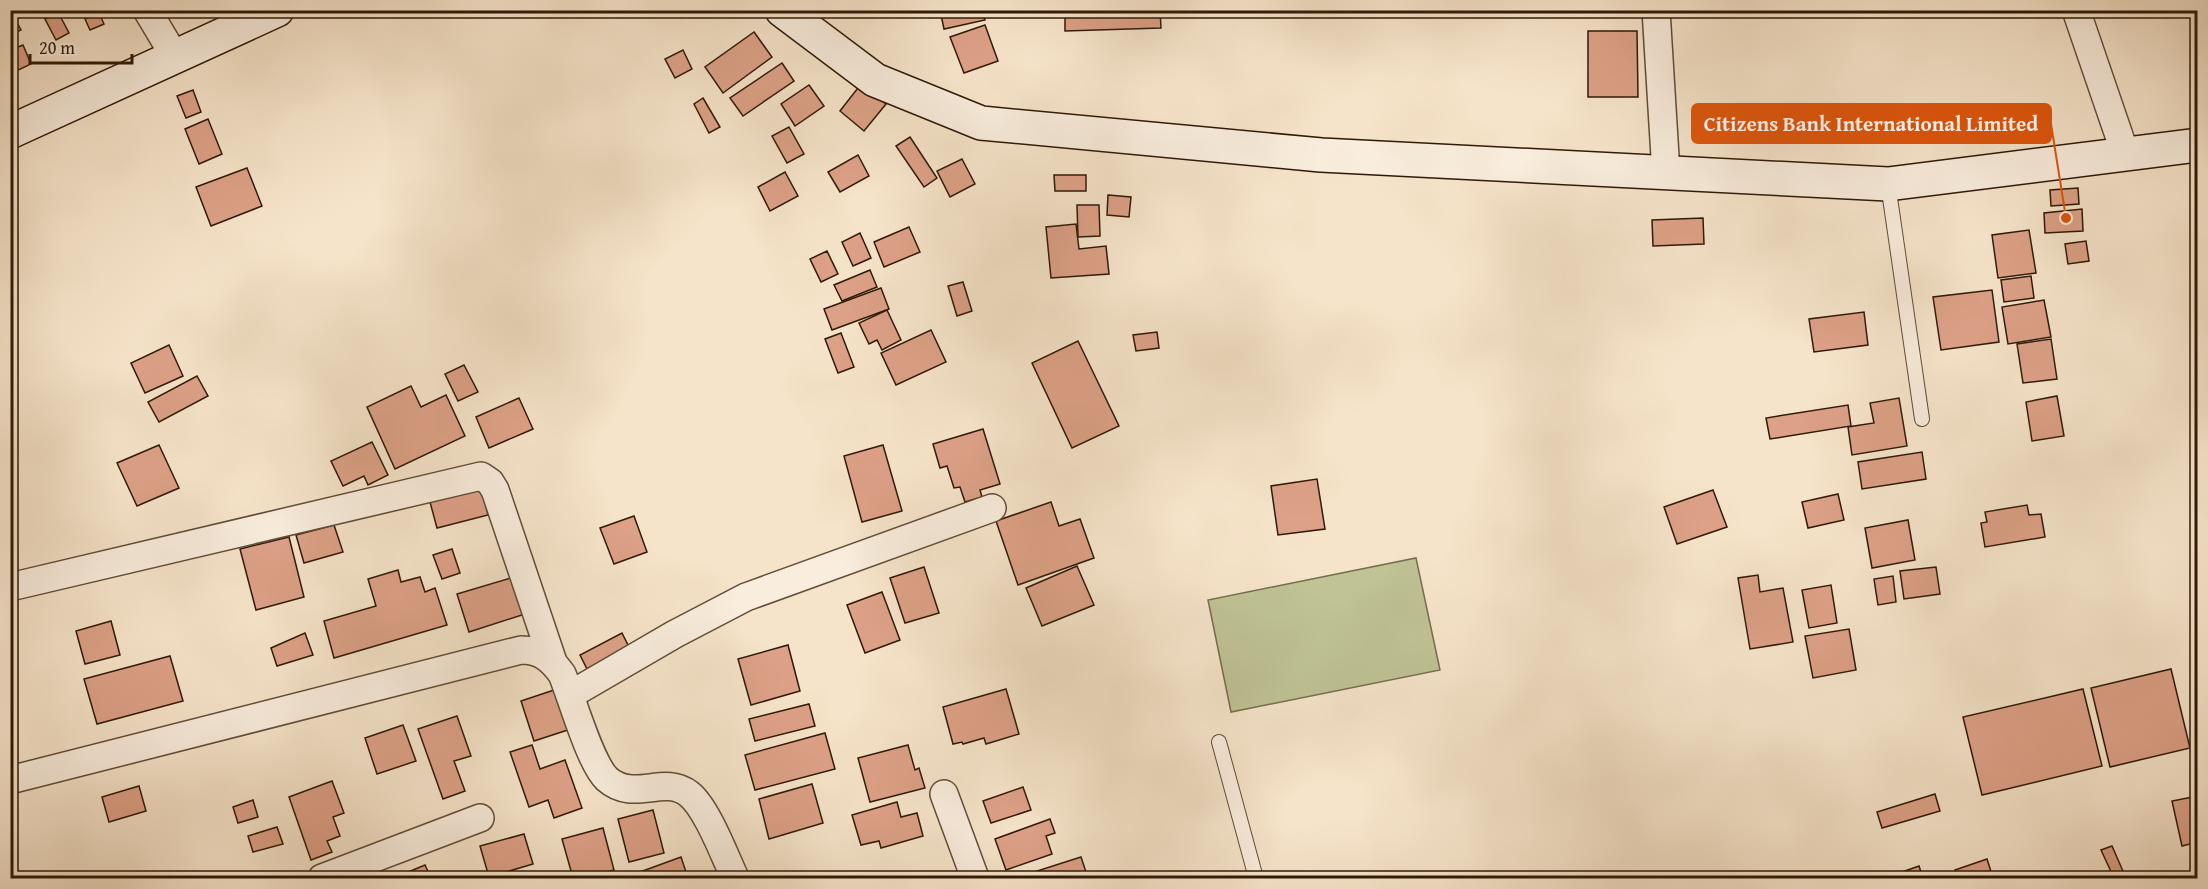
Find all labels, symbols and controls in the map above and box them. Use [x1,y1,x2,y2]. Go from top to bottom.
scale bar [30,27,132,65]
text: 20 m [39,34,75,61]
callout: Citizens Bank International Limited [1692,104,2051,143]
text: Citizens Bank International Limited [1704,108,2038,139]

